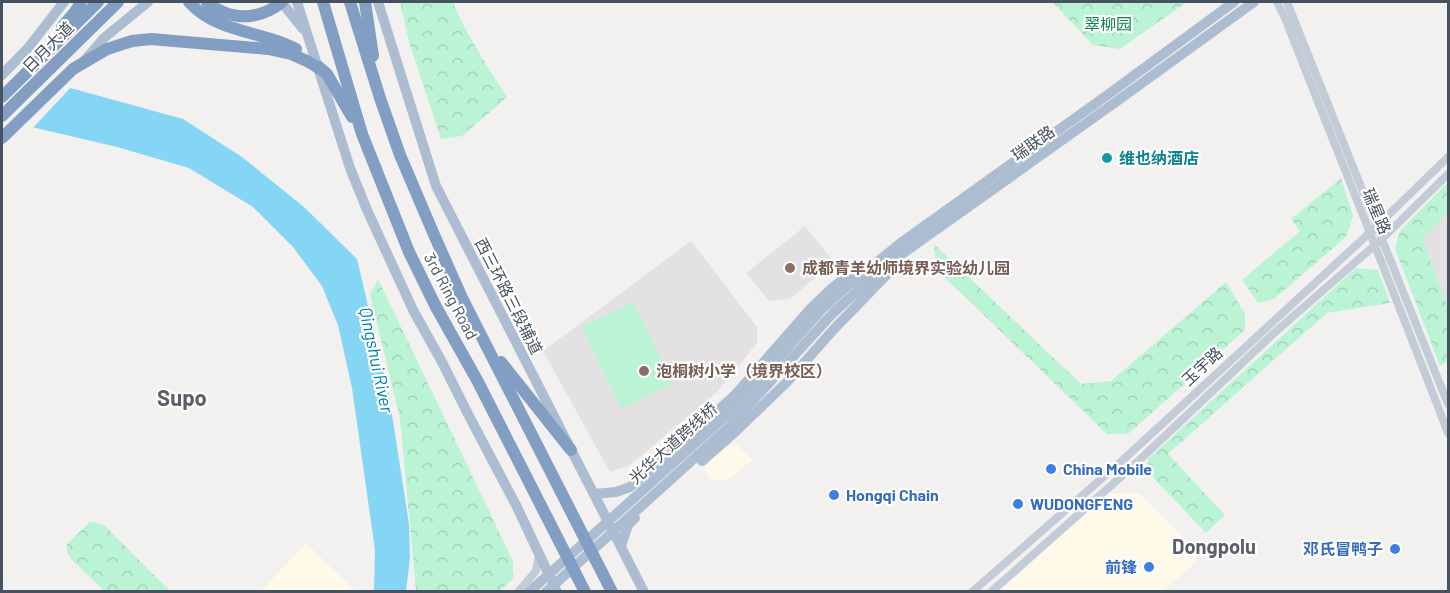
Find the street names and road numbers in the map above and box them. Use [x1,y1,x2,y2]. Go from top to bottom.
street label: 日月大道 [18,17,77,76]
street label: 瑞联路 [1008,121,1058,164]
street label: 瑞星路 [1359,185,1396,237]
street label: 西三环路三段辅道 [472,234,547,357]
street label: 3rd Ring Road [421,249,482,342]
street label: 玉宇路 [1178,342,1226,389]
street label: 光华大道跨线桥 [625,398,721,487]

